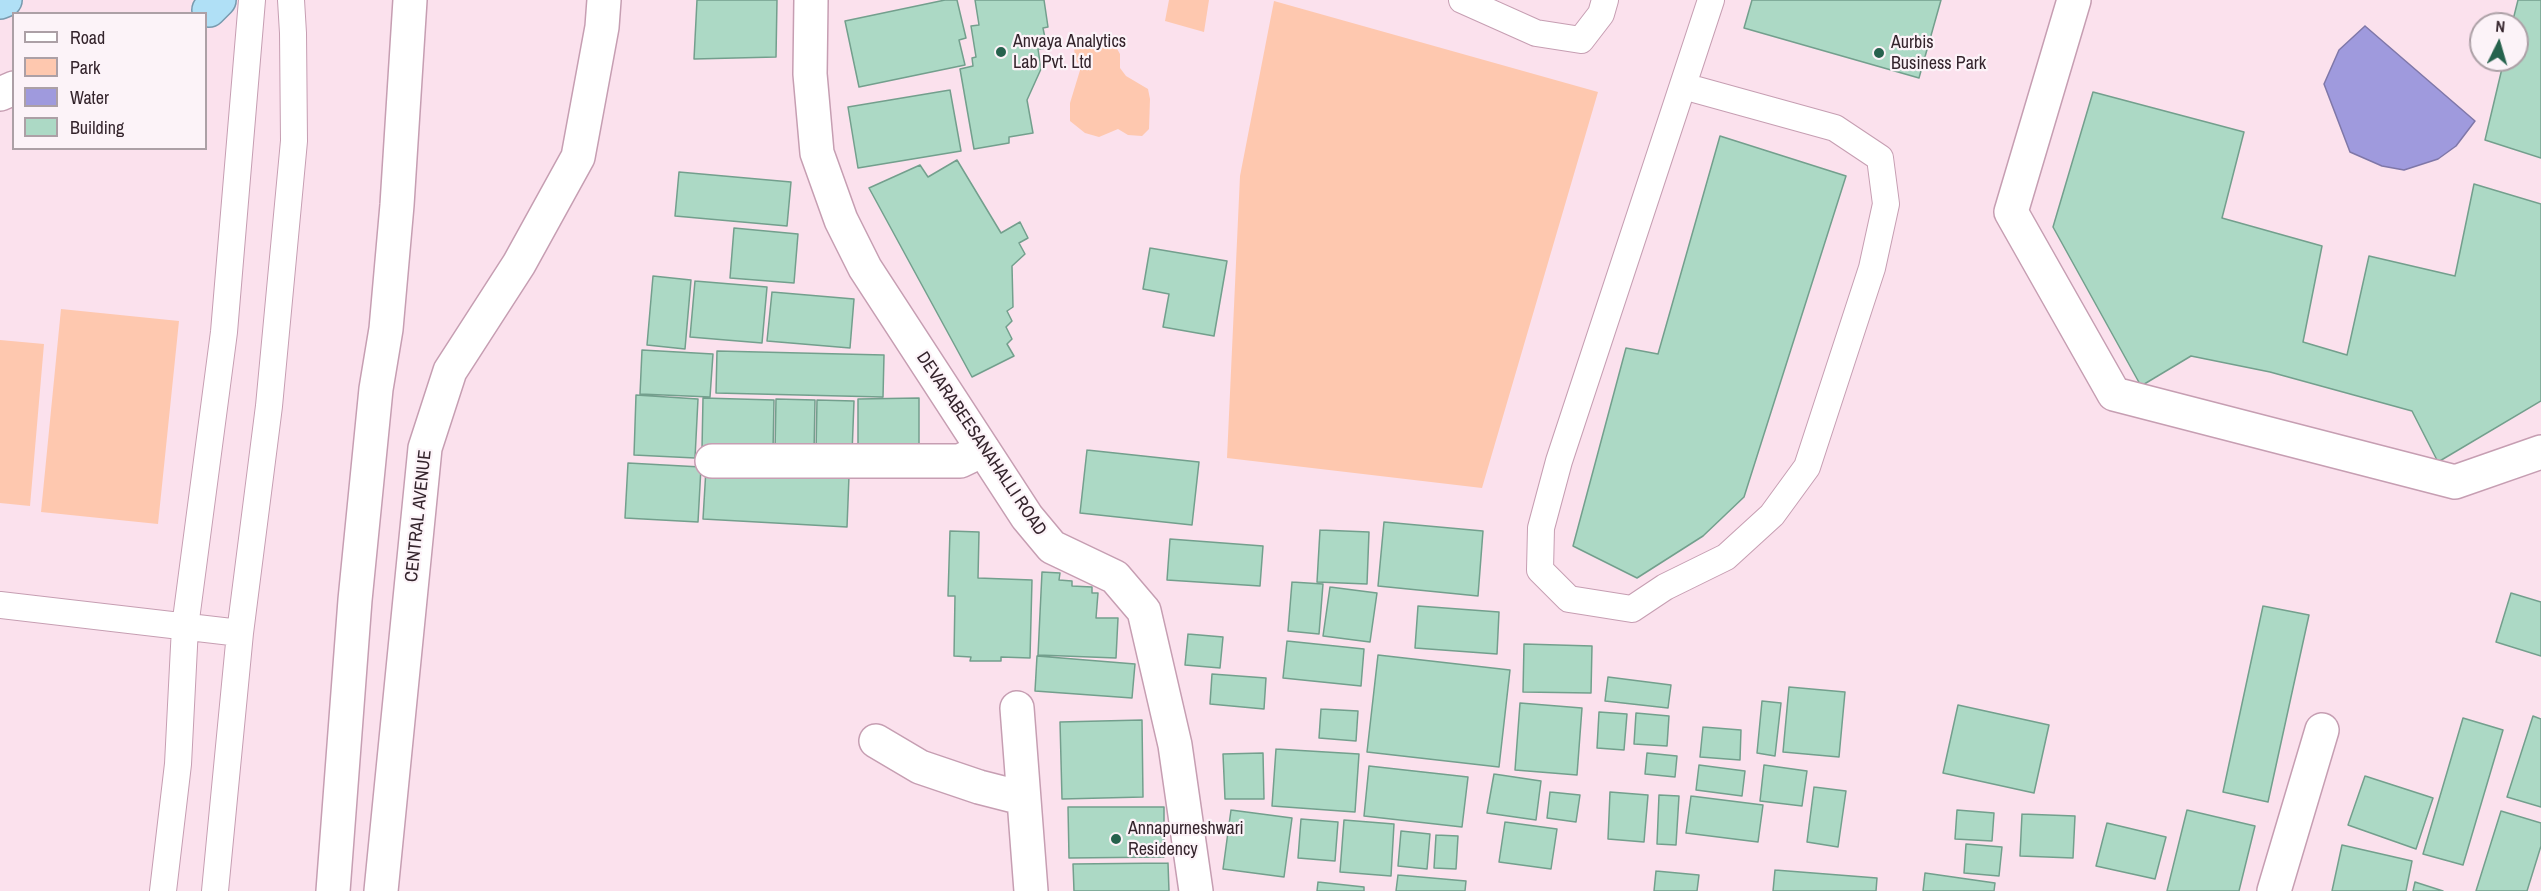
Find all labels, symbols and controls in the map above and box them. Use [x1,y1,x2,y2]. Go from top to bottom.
legend [12,12,207,150]
north arrow [2469,12,2529,72]
text: N [2495,15,2506,37]
text: Road [70,25,105,50]
place label: Anvaya Analytics Lab Pvt. Ltd [1013,31,1126,74]
place label: Aurbis Business Park [1891,32,1986,74]
marker: Anvaya Analytics Lab Pvt. Ltd [994,45,1008,59]
marker: Aurbis Business Park [1872,46,1886,60]
text: Park [70,55,100,80]
text: Water [70,85,109,110]
text: Building [70,115,124,140]
street label: DEVARABEESANAHALLI ROAD [911,348,1051,540]
street label: CENTRAL AVENUE [401,449,437,583]
place label: Annapurneshwari Residency [1128,818,1244,860]
marker: Annapurneshwari Residency [1109,832,1123,846]

